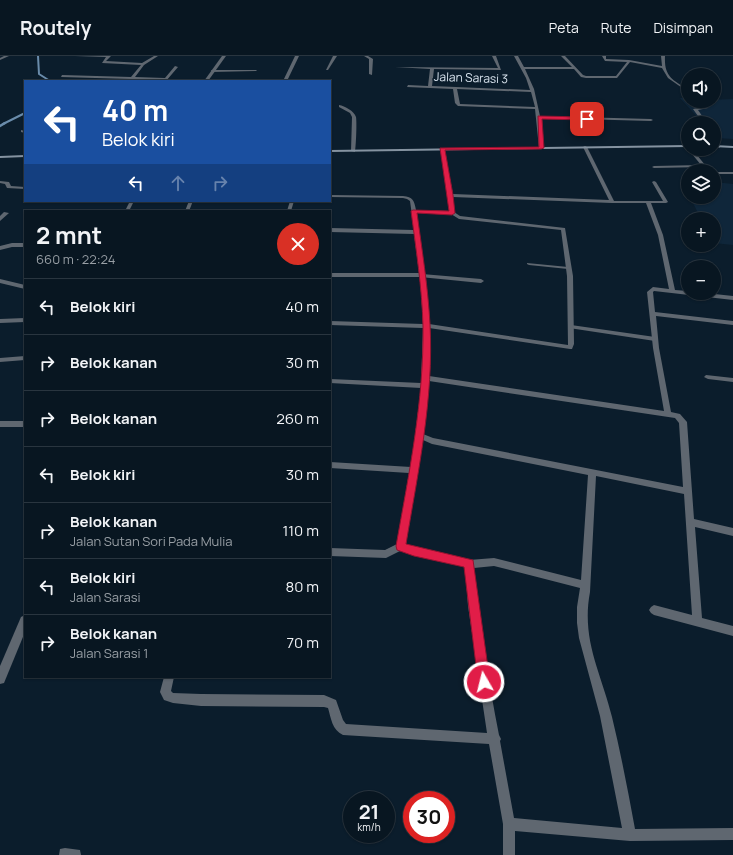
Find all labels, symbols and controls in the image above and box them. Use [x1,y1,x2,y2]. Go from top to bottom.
text: Routely [20,15,91,41]
text: Peta [549,18,579,37]
text: Rute [601,18,631,37]
text: Disimpan [653,18,713,37]
street label: Jalan Sarasi 3 [434,68,508,87]
map controls [681,68,721,300]
button: sound [681,68,721,108]
text: 40 m [102,91,168,129]
icon: left [36,96,88,148]
pin [570,102,604,136]
icon: arrive [576,108,598,130]
button: search [681,116,721,156]
text: Belok kiri [102,127,175,151]
button: layers [681,164,721,204]
icon: left [125,172,147,194]
icon: ahead [167,172,189,194]
icon: right [209,172,231,194]
button: + [681,212,721,252]
text: 2 mnt [36,218,102,251]
button: close [277,223,319,265]
text: 660 m · 22:24 [36,250,115,268]
button: − [681,260,721,300]
icon: left [36,296,58,318]
text: Belok kiri [70,296,136,317]
text: 40 m [285,296,319,317]
icon: right [36,352,58,374]
text: Belok kanan [70,352,157,373]
text: 30 m [286,352,319,373]
icon: right [36,408,58,430]
text: Belok kanan [70,408,157,429]
text: 260 m [276,408,319,429]
icon: left [36,464,58,486]
text: Belok kiri [70,464,136,485]
text: 30 m [286,464,319,485]
text: Belok kanan [70,511,157,532]
icon: right [36,520,58,542]
text: 110 m [282,520,319,541]
text: Jalan Sutan Sori Pada Mulia [70,532,233,550]
text: Belok kiri [70,567,136,588]
icon: left [36,576,58,598]
text: 80 m [285,576,319,597]
text: Jalan Sarasi [70,588,141,606]
text: Belok kanan [70,623,157,644]
icon: right [36,632,58,654]
text: 70 m [287,632,319,653]
text: Jalan Sarasi 1 [70,644,148,662]
position arrow [463,661,505,703]
speed limit sign: 30 [403,791,455,843]
text: 21 [359,798,379,825]
text: km/h [357,820,381,834]

